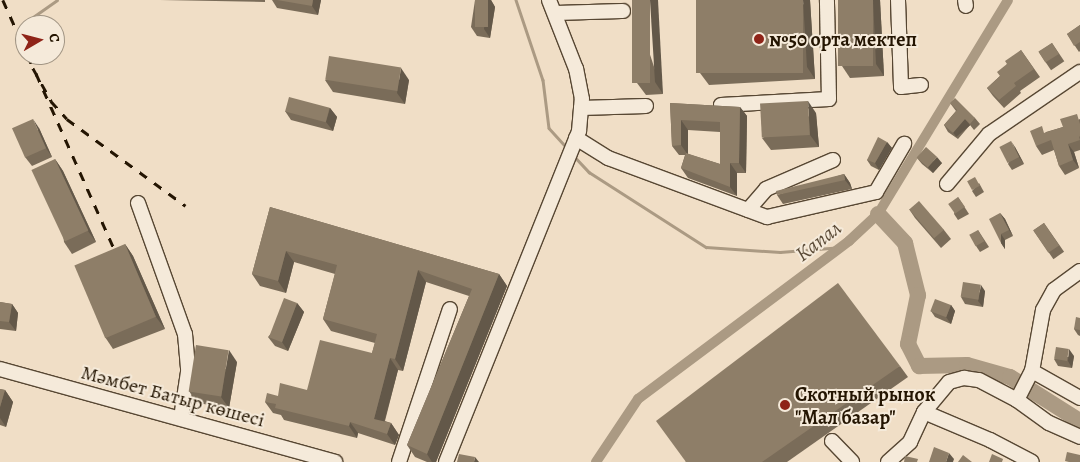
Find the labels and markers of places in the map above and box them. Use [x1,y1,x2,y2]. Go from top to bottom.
place label: №50 орта мектеп [769,27,917,51]
marker: №50 орта мектеп [753,33,765,45]
place label: Скотный рынок "Мал базар" [795,382,935,429]
marker: Скотный рынок "Мал базар" [779,399,791,411]

